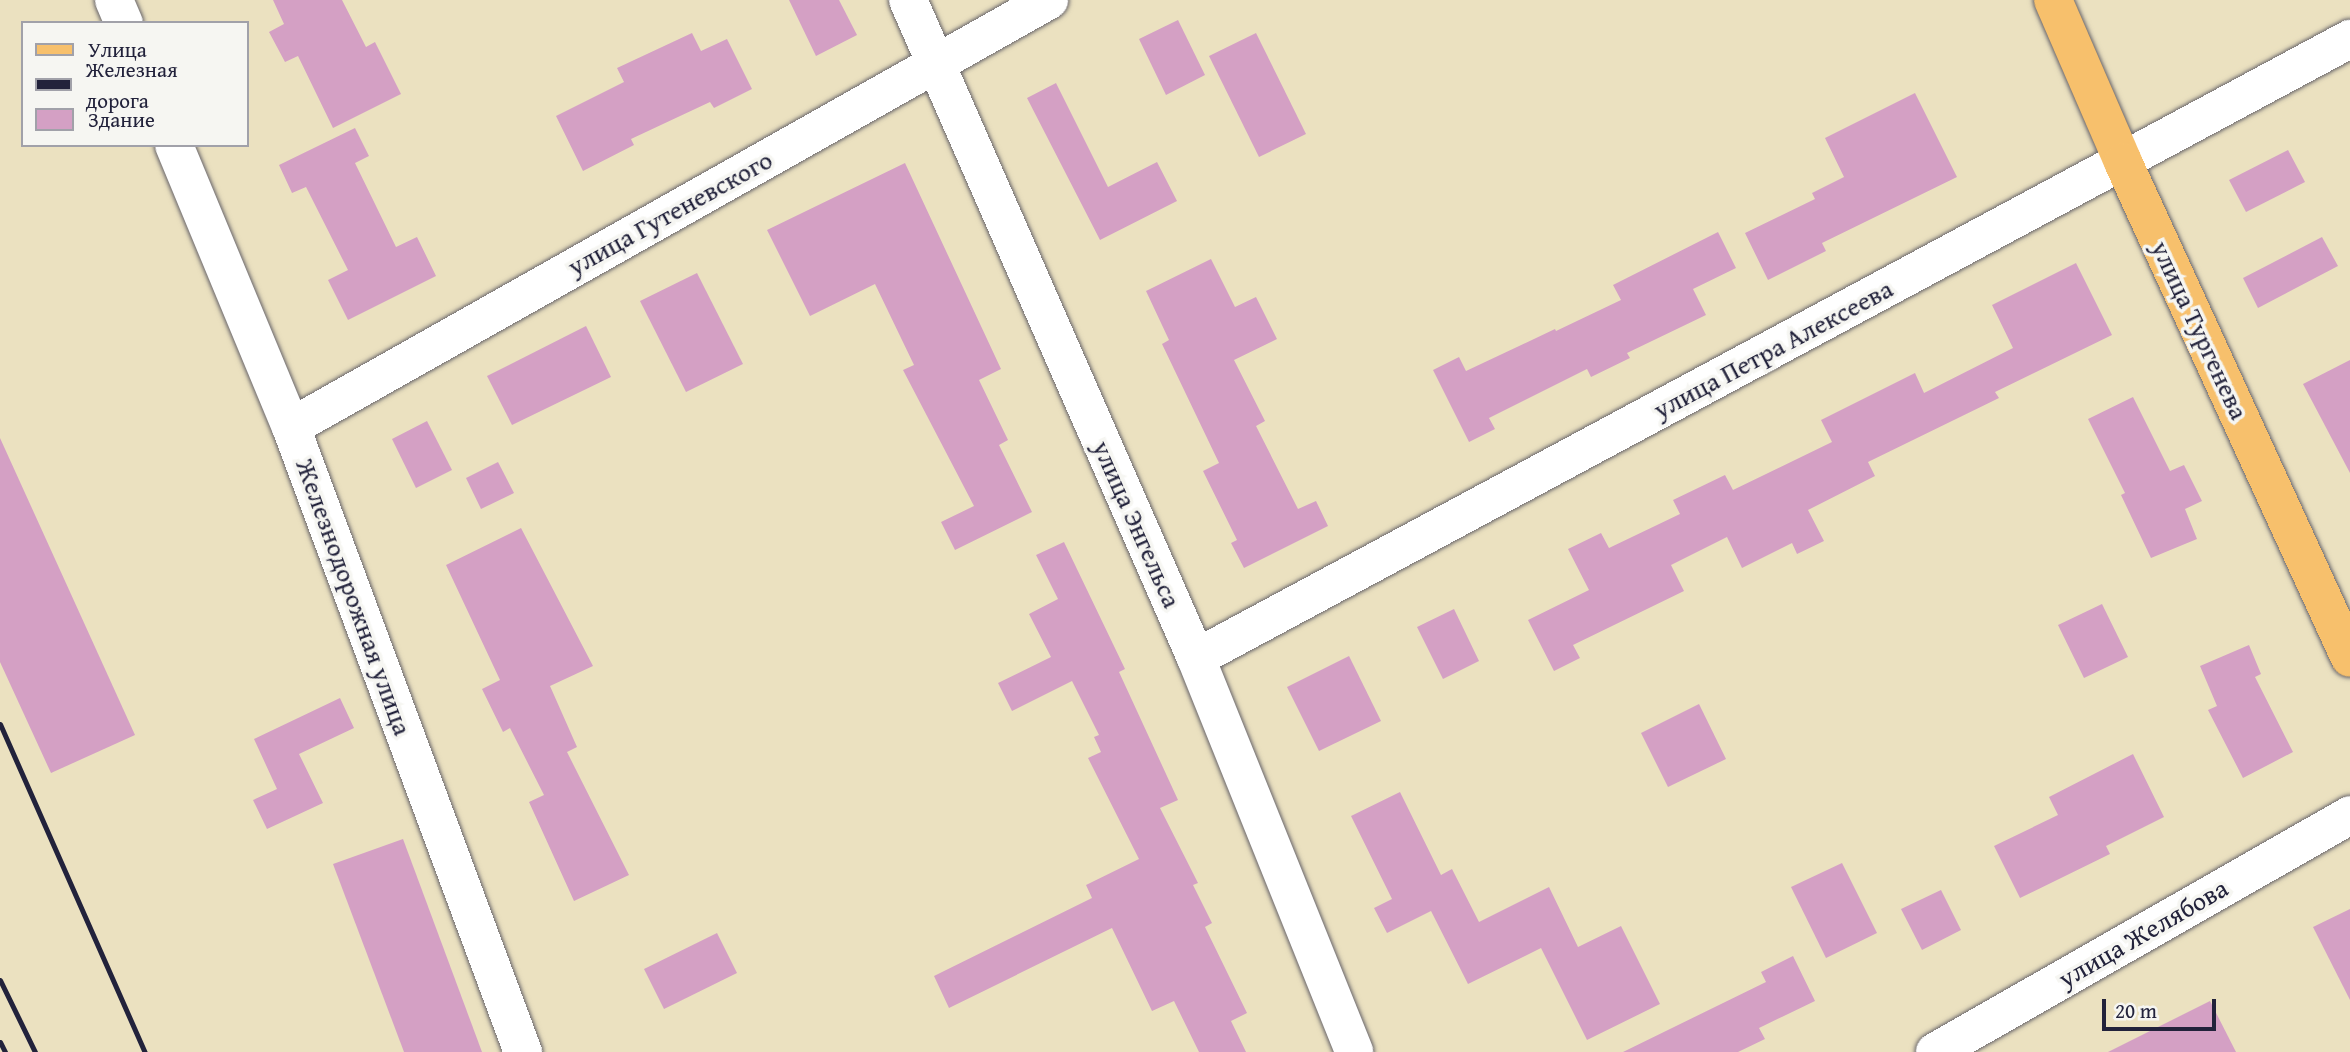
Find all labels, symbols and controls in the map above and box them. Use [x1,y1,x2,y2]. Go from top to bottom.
legend [21,21,248,147]
text: Улица [88,34,147,65]
text: Железная дорога [86,54,178,116]
text: Здание [88,104,155,135]
street label: улица Гутеневского [562,144,778,282]
street label: улица Тургенева [2145,236,2255,424]
street label: улица Петра Алексеева [1648,273,1898,425]
street label: улица Энгельса [1086,436,1188,612]
street label: Железнодорожная улица [289,455,419,739]
street label: улица Желябова [2053,872,2233,994]
scale bar [2105,986,2219,1030]
text: 20 m [2115,995,2157,1026]

